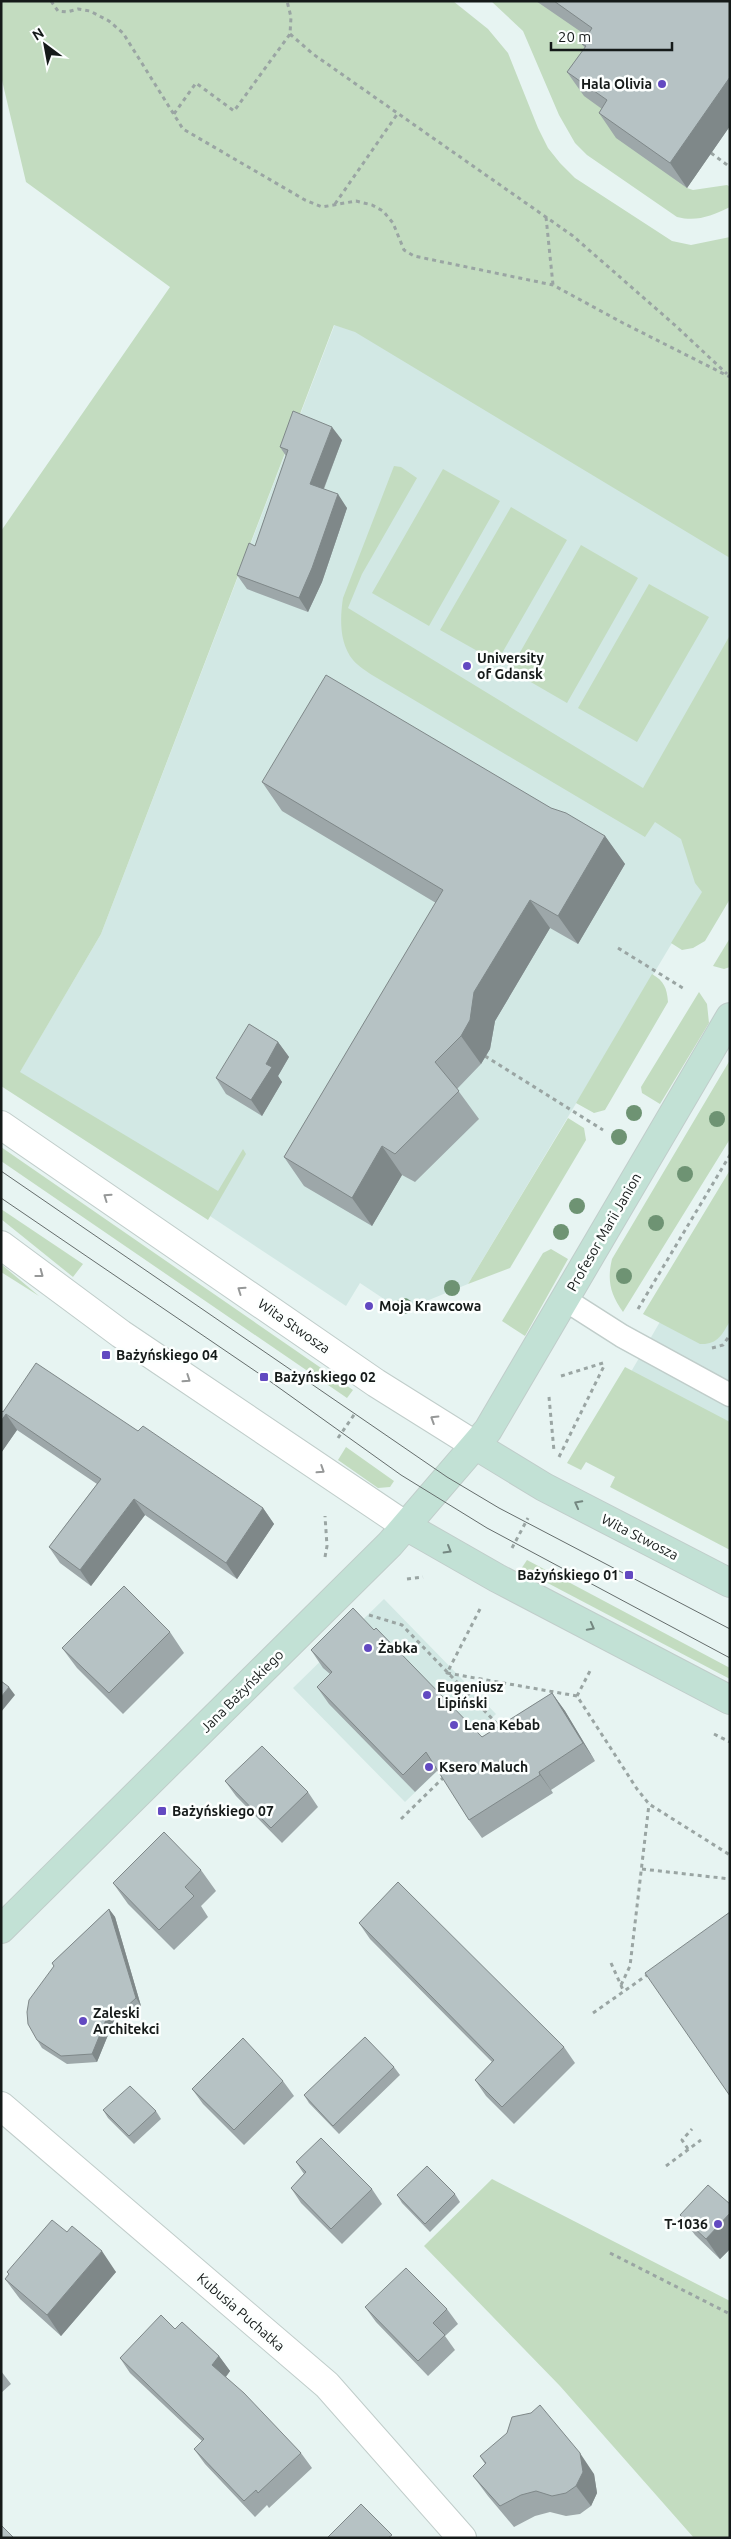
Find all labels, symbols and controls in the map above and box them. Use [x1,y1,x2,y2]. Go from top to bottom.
north arrow [20,20,70,70]
scale bar [551,20,672,52]
text: N [29,24,47,44]
text: 20 m [558,28,591,45]
place label: Hala Olivia [581,76,652,92]
marker: Hala Olivia [656,78,668,90]
place label: University of Gdansk [477,650,545,682]
marker: University of Gdansk [461,660,473,672]
street label: Profesor Marii Janion [564,1170,644,1294]
one-way arrow [103,1194,113,1203]
one-way arrow [34,1268,44,1277]
one-way arrow [237,1287,247,1296]
street label: Wita Stwosza [255,1295,333,1357]
place label: Moja Krawcowa [379,1298,481,1314]
marker: Moja Krawcowa [363,1300,375,1312]
place label: Bażyńskiego 04 [116,1347,218,1363]
marker: Bażyńskiego 04 [100,1349,112,1361]
place label: Bażyńskiego 02 [274,1369,376,1385]
marker: Bażyńskiego 02 [258,1371,270,1383]
one-way arrow [181,1373,191,1382]
one-way arrow [430,1416,440,1425]
one-way arrow [316,1464,325,1474]
one-way arrow [574,1500,583,1510]
street label: Wita Stwosza [599,1511,681,1563]
one-way arrow [442,1544,451,1554]
place label: Bażyńskiego 01 [517,1567,619,1583]
marker: Bażyńskiego 01 [623,1569,635,1581]
one-way arrow [586,1621,595,1631]
place label: Żabka [378,1639,418,1656]
marker: Żabka [362,1642,374,1654]
street label: Jana Bażyńskiego [197,1646,287,1736]
place label: Eugeniusz Lipiński [437,1679,504,1711]
marker: Eugeniusz Lipiński [421,1689,433,1701]
place label: Lena Kebab [464,1717,540,1733]
marker: Lena Kebab [448,1719,460,1731]
place label: Ksero Maluch [439,1759,528,1775]
marker: Ksero Maluch [423,1761,435,1773]
place label: Bażyńskiego 07 [172,1803,274,1819]
marker: Bażyńskiego 07 [156,1805,168,1817]
place label: Zaleski Architekci [93,2005,160,2037]
marker: Zaleski Architekci [77,2015,89,2027]
place label: T-1036 [664,2216,708,2232]
marker: T-1036 [712,2218,724,2230]
street label: Kubusia Puchatka [194,2270,288,2354]

